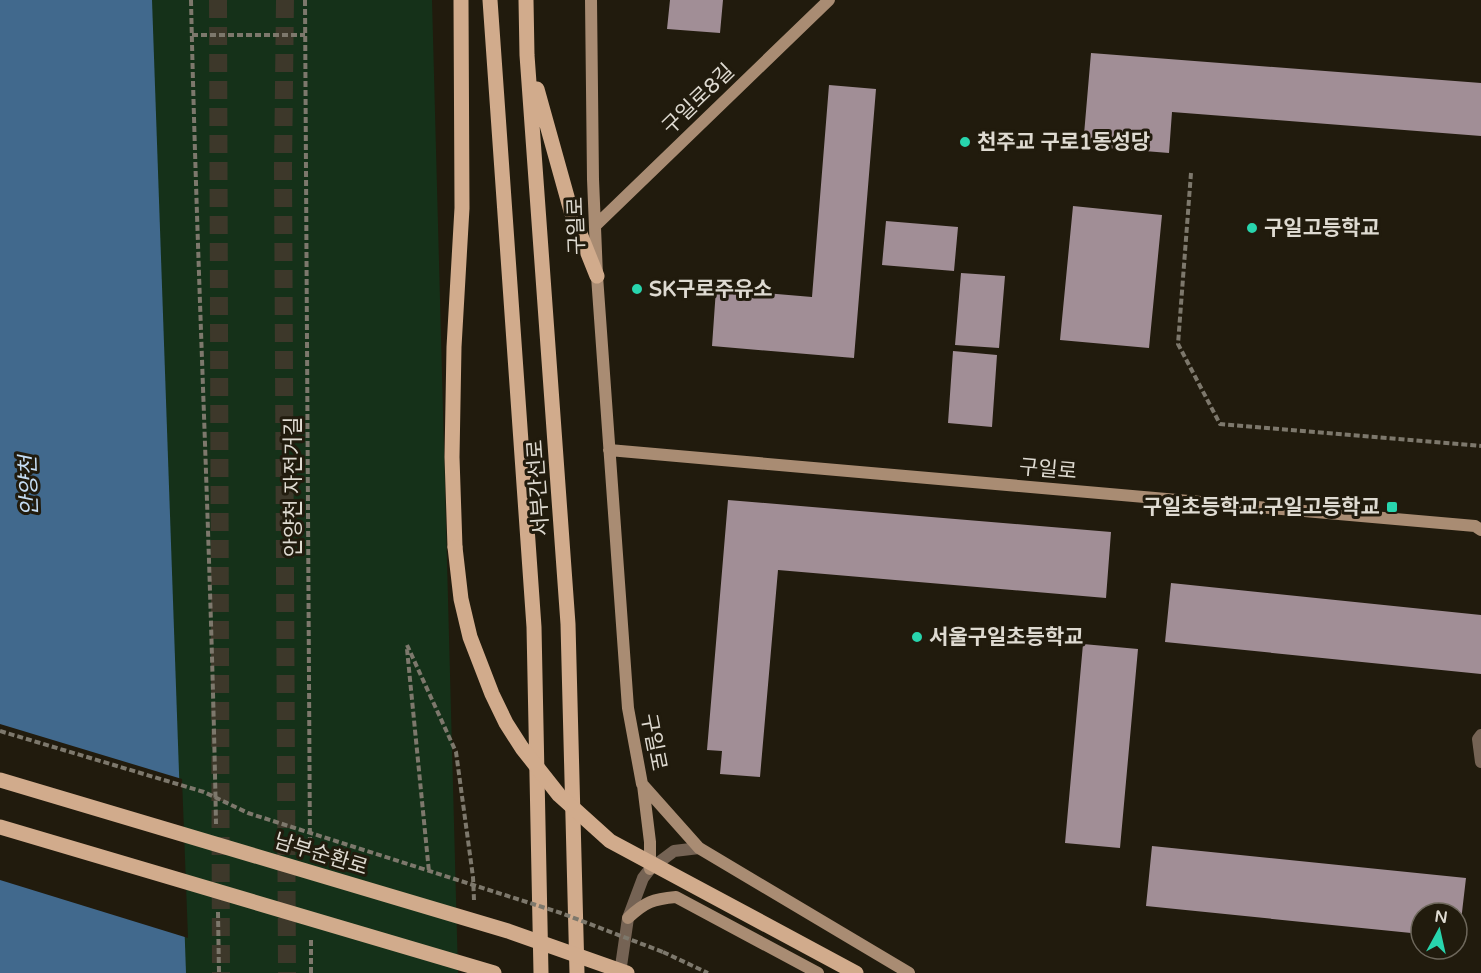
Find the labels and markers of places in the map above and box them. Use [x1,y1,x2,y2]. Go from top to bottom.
place label: 천주교 구로1동성당 [977,130,1150,155]
marker: 천주교 구로1동성당 [958,135,972,149]
place label: 구일고등학교 [1264,216,1380,241]
marker: 구일고등학교 [1245,221,1259,235]
place label: SK구로주유소 [649,277,773,302]
marker: SK구로주유소 [630,282,644,296]
place label: 구일초등학교.구일고등학교 [1143,495,1380,520]
marker: 구일초등학교.구일고등학교 [1385,500,1399,514]
place label: 서울구일초등학교 [929,625,1084,650]
marker: 서울구일초등학교 [910,630,924,644]

